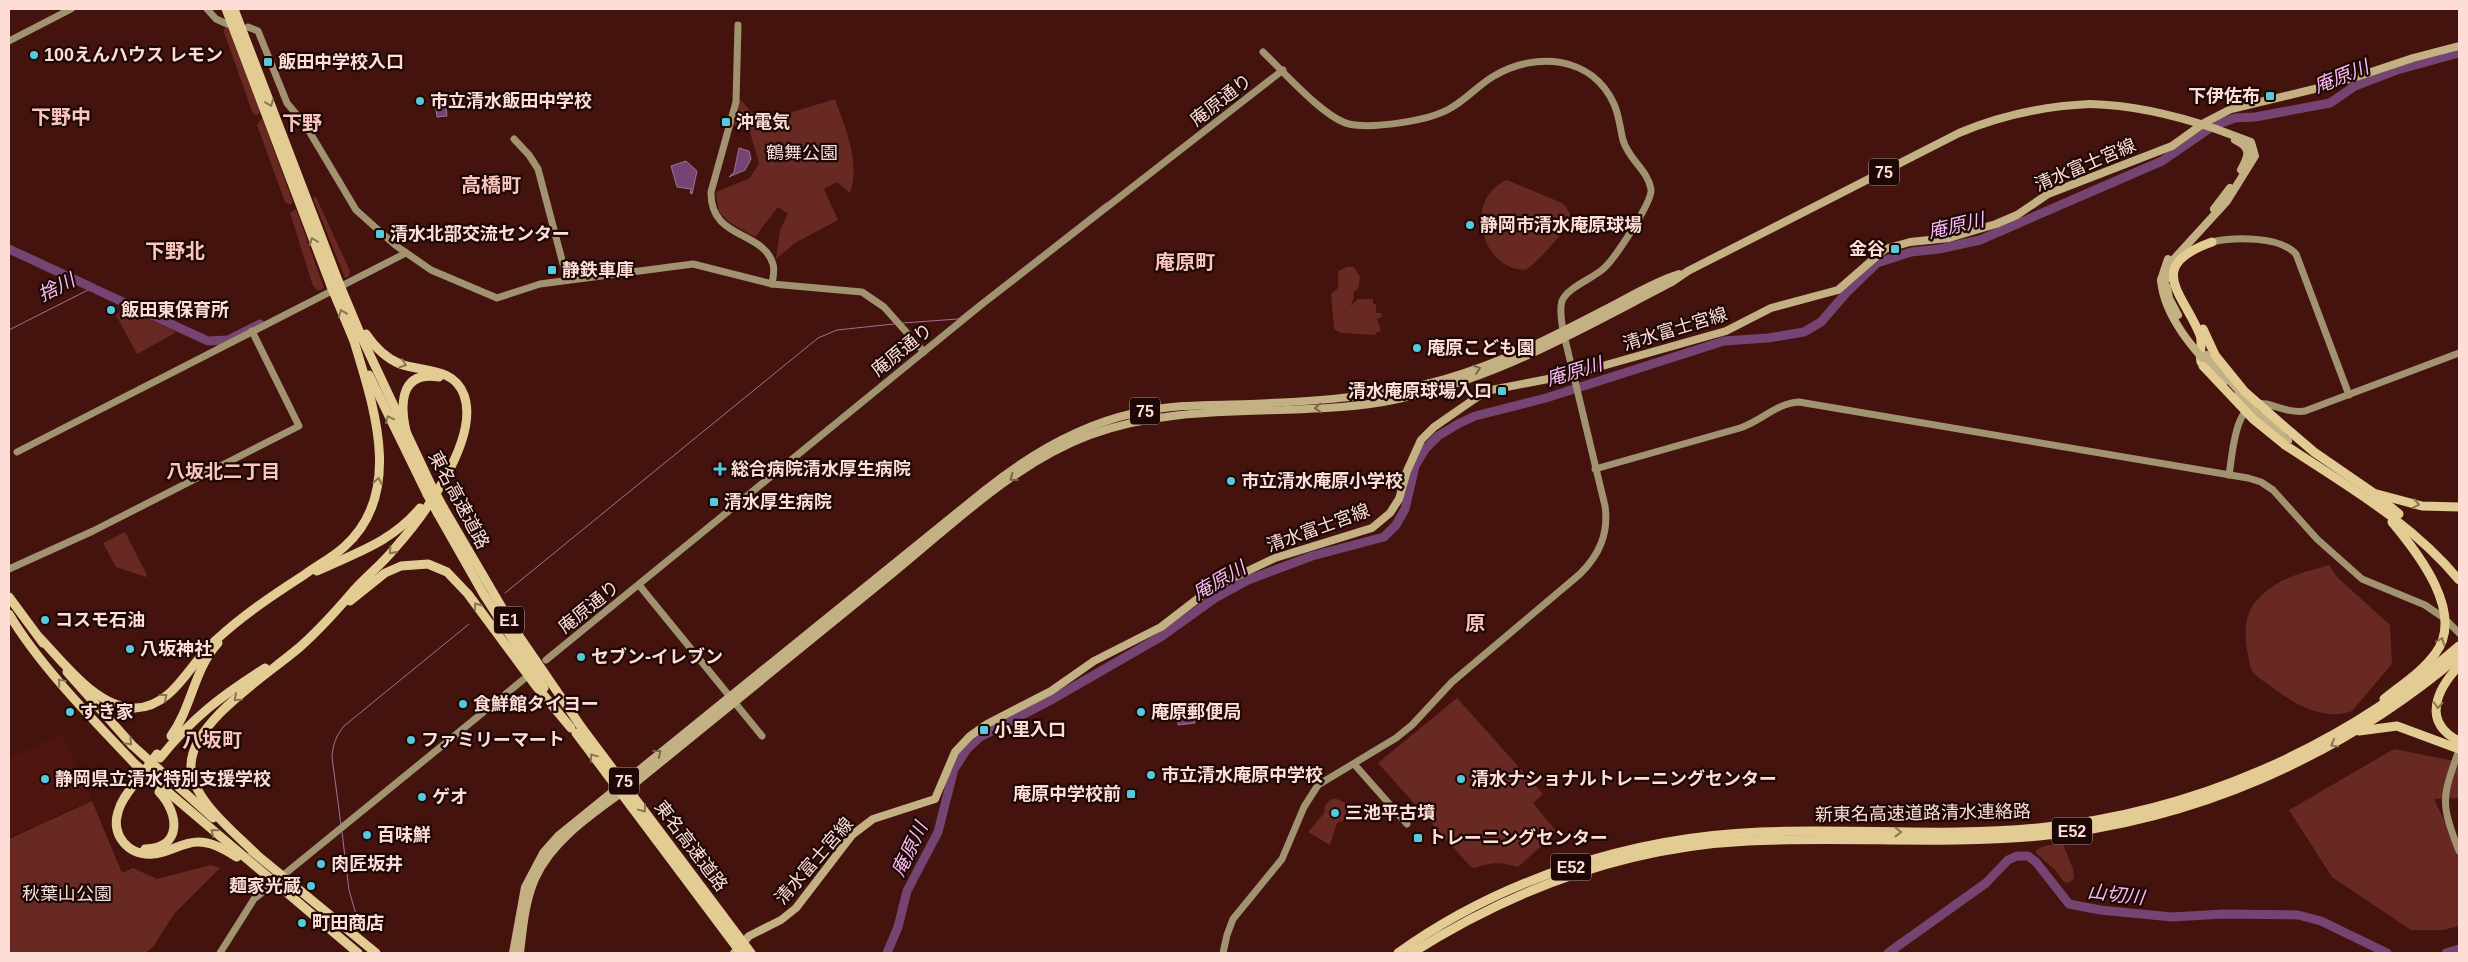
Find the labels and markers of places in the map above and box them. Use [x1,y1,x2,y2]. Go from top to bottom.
place label: 100えんハウス レモン [44,45,223,65]
marker: 100えんハウス レモン [28,49,40,61]
place label: 飯田中学校入口 [278,52,404,72]
marker: 飯田中学校入口 [262,56,274,68]
place label: 下伊佐布 [2188,86,2260,106]
marker: 下伊佐布 [2264,90,2276,102]
place label: 市立清水飯田中学校 [430,91,592,111]
marker: 市立清水飯田中学校 [414,95,426,107]
place label: 沖電気 [736,112,790,132]
marker: 沖電気 [720,116,732,128]
place label: 静岡市清水庵原球場 [1480,215,1642,235]
marker: 静岡市清水庵原球場 [1464,219,1476,231]
place label: 清水北部交流センター [390,224,570,244]
marker: 清水北部交流センター [374,228,386,240]
place label: 金谷 [1849,239,1885,259]
marker: 金谷 [1889,243,1901,255]
place label: 静鉄車庫 [562,260,634,280]
marker: 静鉄車庫 [546,264,558,276]
place label: 飯田東保育所 [121,300,229,320]
marker: 飯田東保育所 [105,304,117,316]
place label: 庵原こども園 [1427,338,1535,358]
marker: 庵原こども園 [1411,342,1423,354]
place label: 清水庵原球場入口 [1348,381,1492,401]
marker: 清水庵原球場入口 [1496,385,1508,397]
place label: 総合病院清水厚生病院 [731,459,911,479]
marker: 総合病院清水厚生病院 [713,462,727,476]
place label: 市立清水庵原小学校 [1241,471,1403,491]
marker: 市立清水庵原小学校 [1225,475,1237,487]
place label: 清水厚生病院 [724,492,832,512]
marker: 清水厚生病院 [708,496,720,508]
place label: コスモ石油 [55,610,145,630]
marker: コスモ石油 [39,614,51,626]
place label: 八坂神社 [140,639,212,659]
marker: 八坂神社 [124,643,136,655]
place label: セブン-イレブン [591,647,723,667]
marker: セブン-イレブン [575,651,587,663]
place label: 食鮮館タイヨー [473,694,599,714]
marker: 食鮮館タイヨー [457,698,469,710]
place label: すき家 [80,702,134,722]
place label: 庵原郵便局 [1151,702,1241,722]
marker: すき家 [64,706,76,718]
marker: 庵原郵便局 [1135,706,1147,718]
place label: 小里入口 [994,720,1066,740]
marker: 小里入口 [978,724,990,736]
place label: ファミリーマート [421,730,565,750]
marker: ファミリーマート [405,734,417,746]
place label: 市立清水庵原中学校 [1161,765,1323,785]
place label: 静岡県立清水特別支援学校 [55,769,271,789]
marker: 市立清水庵原中学校 [1145,769,1157,781]
place label: 清水ナショナルトレーニングセンター [1471,769,1777,789]
marker: 静岡県立清水特別支援学校 [39,773,51,785]
marker: 清水ナショナルトレーニングセンター [1455,773,1467,785]
place label: 庵原中学校前 [1013,784,1121,804]
place label: ゲオ [432,787,468,807]
marker: 庵原中学校前 [1125,788,1137,800]
marker: ゲオ [416,791,428,803]
place label: 三池平古墳 [1345,803,1435,823]
marker: 三池平古墳 [1329,807,1341,819]
place label: 百味鮮 [377,825,431,845]
place label: トレーニングセンター [1428,828,1608,848]
marker: 百味鮮 [361,829,373,841]
marker: トレーニングセンター [1412,832,1424,844]
place label: 肉匠坂井 [331,854,403,874]
marker: 肉匠坂井 [315,858,327,870]
place label: 麺家光蔵 [229,876,301,896]
marker: 麺家光蔵 [305,880,317,892]
place label: 町田商店 [312,913,384,933]
marker: 町田商店 [296,917,308,929]

